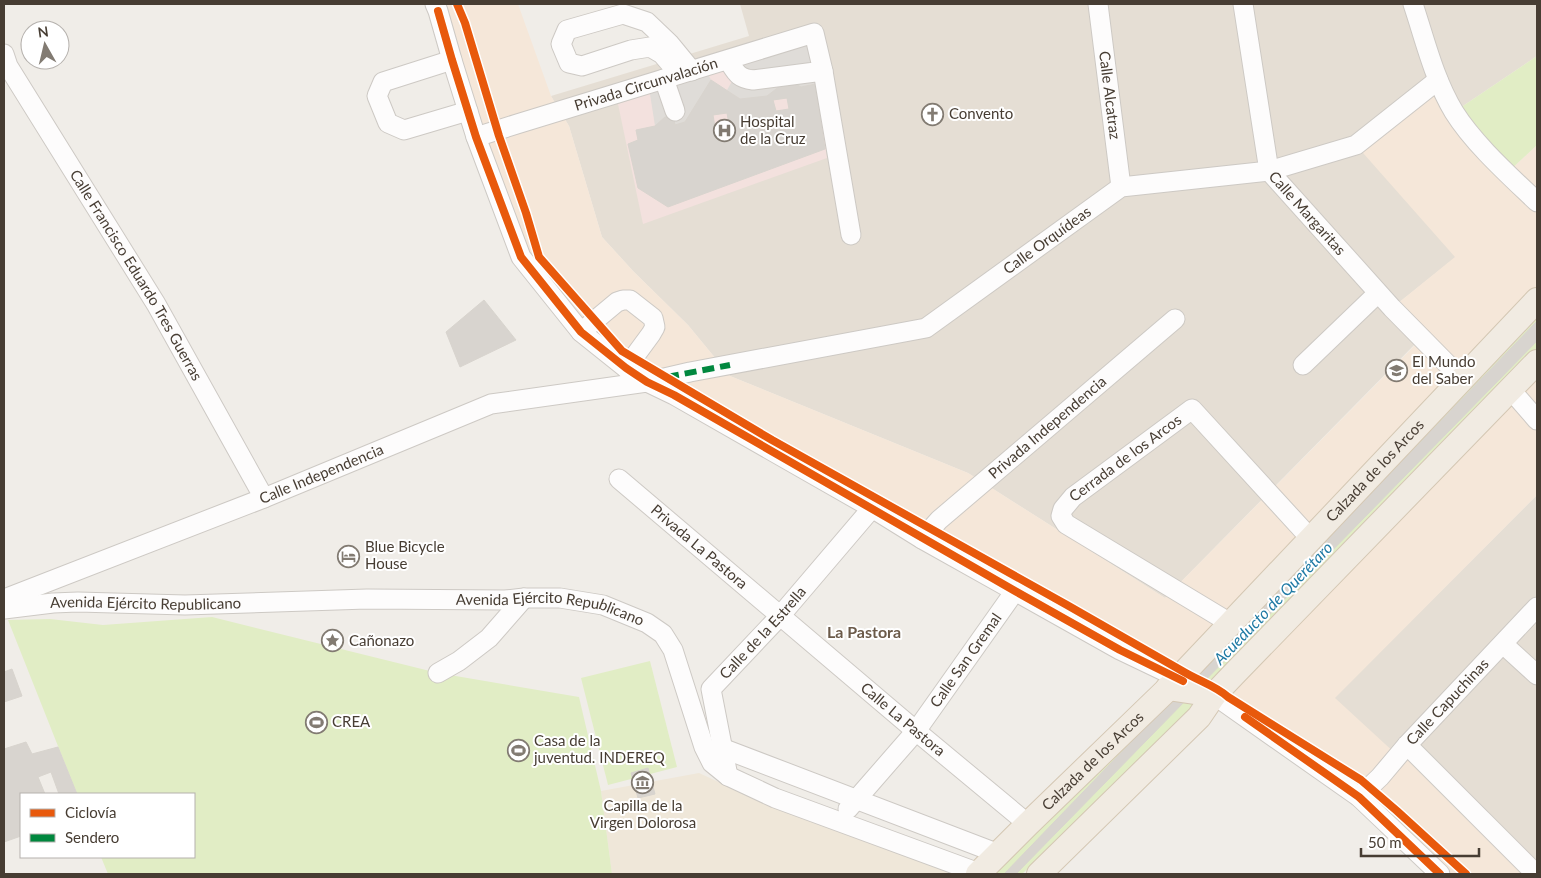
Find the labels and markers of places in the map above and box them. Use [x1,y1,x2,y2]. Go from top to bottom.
church icon: Convento [921,102,945,126]
place label: Convento [949,104,1013,122]
place label: Hospital de la Cruz [740,112,806,147]
hospital icon: Hospital de la Cruz [712,119,736,143]
place label: El Mundo del Saber [1412,352,1475,387]
school or university icon: El Mundo del Saber [1384,359,1408,383]
place label: Blue Bicycle House [365,537,445,572]
hotel icon: Blue Bicycle House [337,544,361,568]
place icon: Cañonazo [321,629,345,653]
place label: Cañonazo [349,631,414,649]
sports icon: CREA [304,710,328,734]
place label: CREA [332,712,371,730]
place label: Casa de la juventud. INDEREQ [533,731,665,766]
sports icon: Casa de la juventud. INDEREQ [506,738,530,762]
museum icon: Capilla de la Virgen Dolorosa [631,771,655,795]
place label: Capilla de la Virgen Dolorosa [590,796,696,831]

